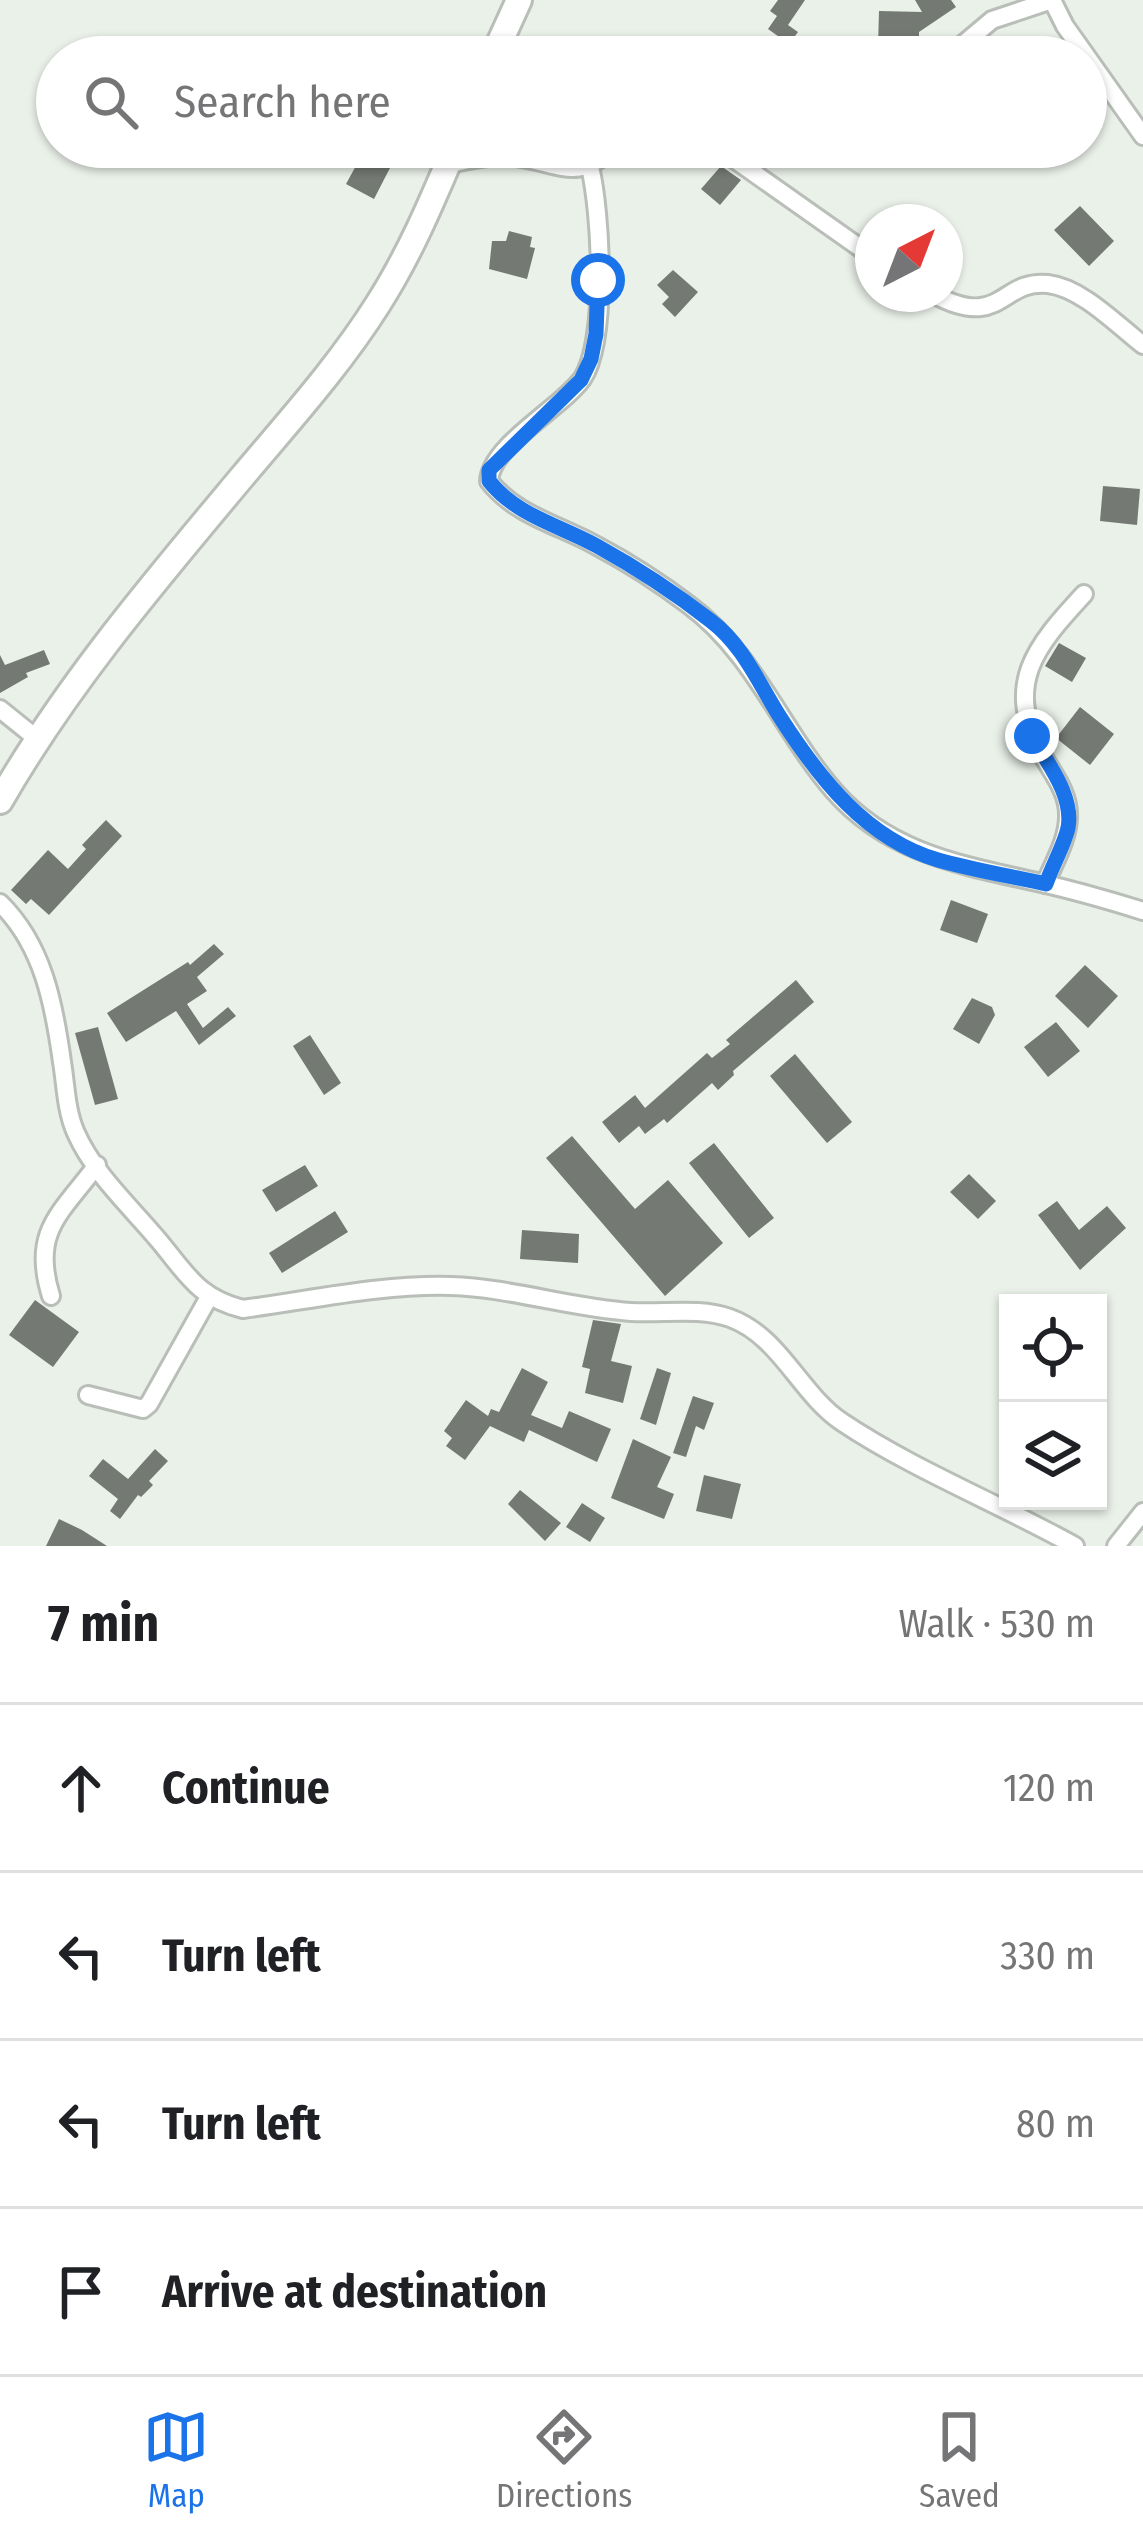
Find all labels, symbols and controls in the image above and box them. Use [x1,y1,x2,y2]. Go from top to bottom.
search box [36,36,1107,168]
icon: search [78,69,144,135]
text: Search here [174,75,391,129]
north arrow [855,204,963,312]
route start [571,253,625,307]
route end [1005,709,1059,763]
map controls [999,1294,1107,1510]
button: locate [999,1294,1107,1402]
button: layers [999,1402,1107,1510]
text: 7 min [48,1593,159,1655]
text: Walk · 530 m [898,1601,1095,1647]
icon: ahead [48,1755,114,1821]
text: Continue [162,1761,330,1815]
text: 120 m [1003,1765,1095,1811]
icon: left [48,1923,114,1989]
text: Turn left [162,1929,321,1983]
text: 330 m [1000,1933,1095,1979]
icon: left [48,2091,114,2157]
text: Turn left [162,2097,321,2151]
text: 80 m [1016,2101,1095,2147]
icon: arrive [48,2259,114,2325]
text: Arrive at destination [162,2265,547,2319]
tab: Map [143,2404,209,2516]
tab: Directions [496,2404,632,2516]
tab: Saved [919,2404,1000,2516]

